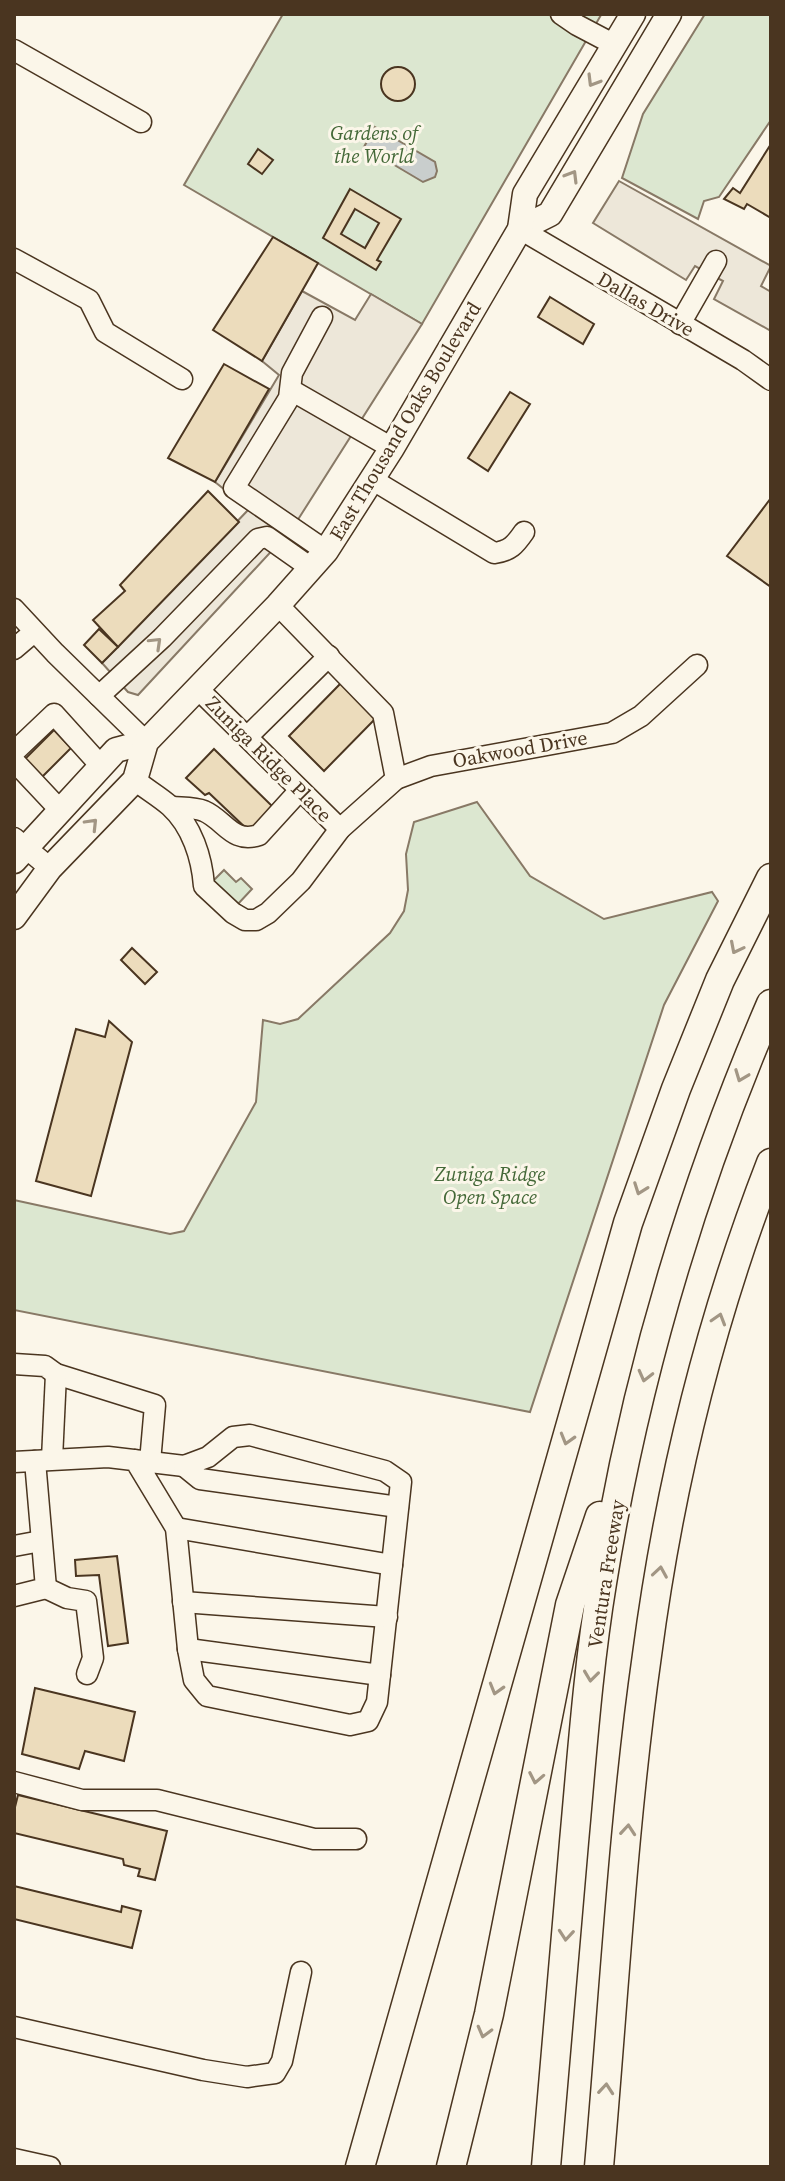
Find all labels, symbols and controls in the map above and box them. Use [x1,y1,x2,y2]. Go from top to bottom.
one-way arrow [587,72,603,87]
park label: Gardens of the World [330,119,422,170]
one-way arrow [562,170,578,185]
street label: Dallas Drive [592,265,700,343]
street label: East Thousand Oaks Boulevard [322,296,488,546]
one-way arrow [147,638,161,652]
street label: Zuniga Ridge Place [200,690,338,828]
street label: Oakwood Drive [450,723,590,775]
one-way arrow [83,819,98,833]
one-way arrow [730,939,746,954]
one-way arrow [734,1068,751,1082]
park label: Zuniga Ridge Open Space [434,1160,545,1211]
one-way arrow [634,1181,650,1195]
one-way arrow [710,1313,726,1327]
one-way arrow [637,1369,654,1383]
one-way arrow [560,1431,576,1445]
street label: Ventura Freeway [580,1497,632,1650]
one-way arrow [651,1565,668,1579]
one-way arrow [583,1669,600,1683]
one-way arrow [489,1681,505,1695]
one-way arrow [528,1770,545,1784]
one-way arrow [619,1823,636,1836]
one-way arrow [558,1929,575,1942]
one-way arrow [477,2025,493,2039]
one-way arrow [597,2082,614,2095]

